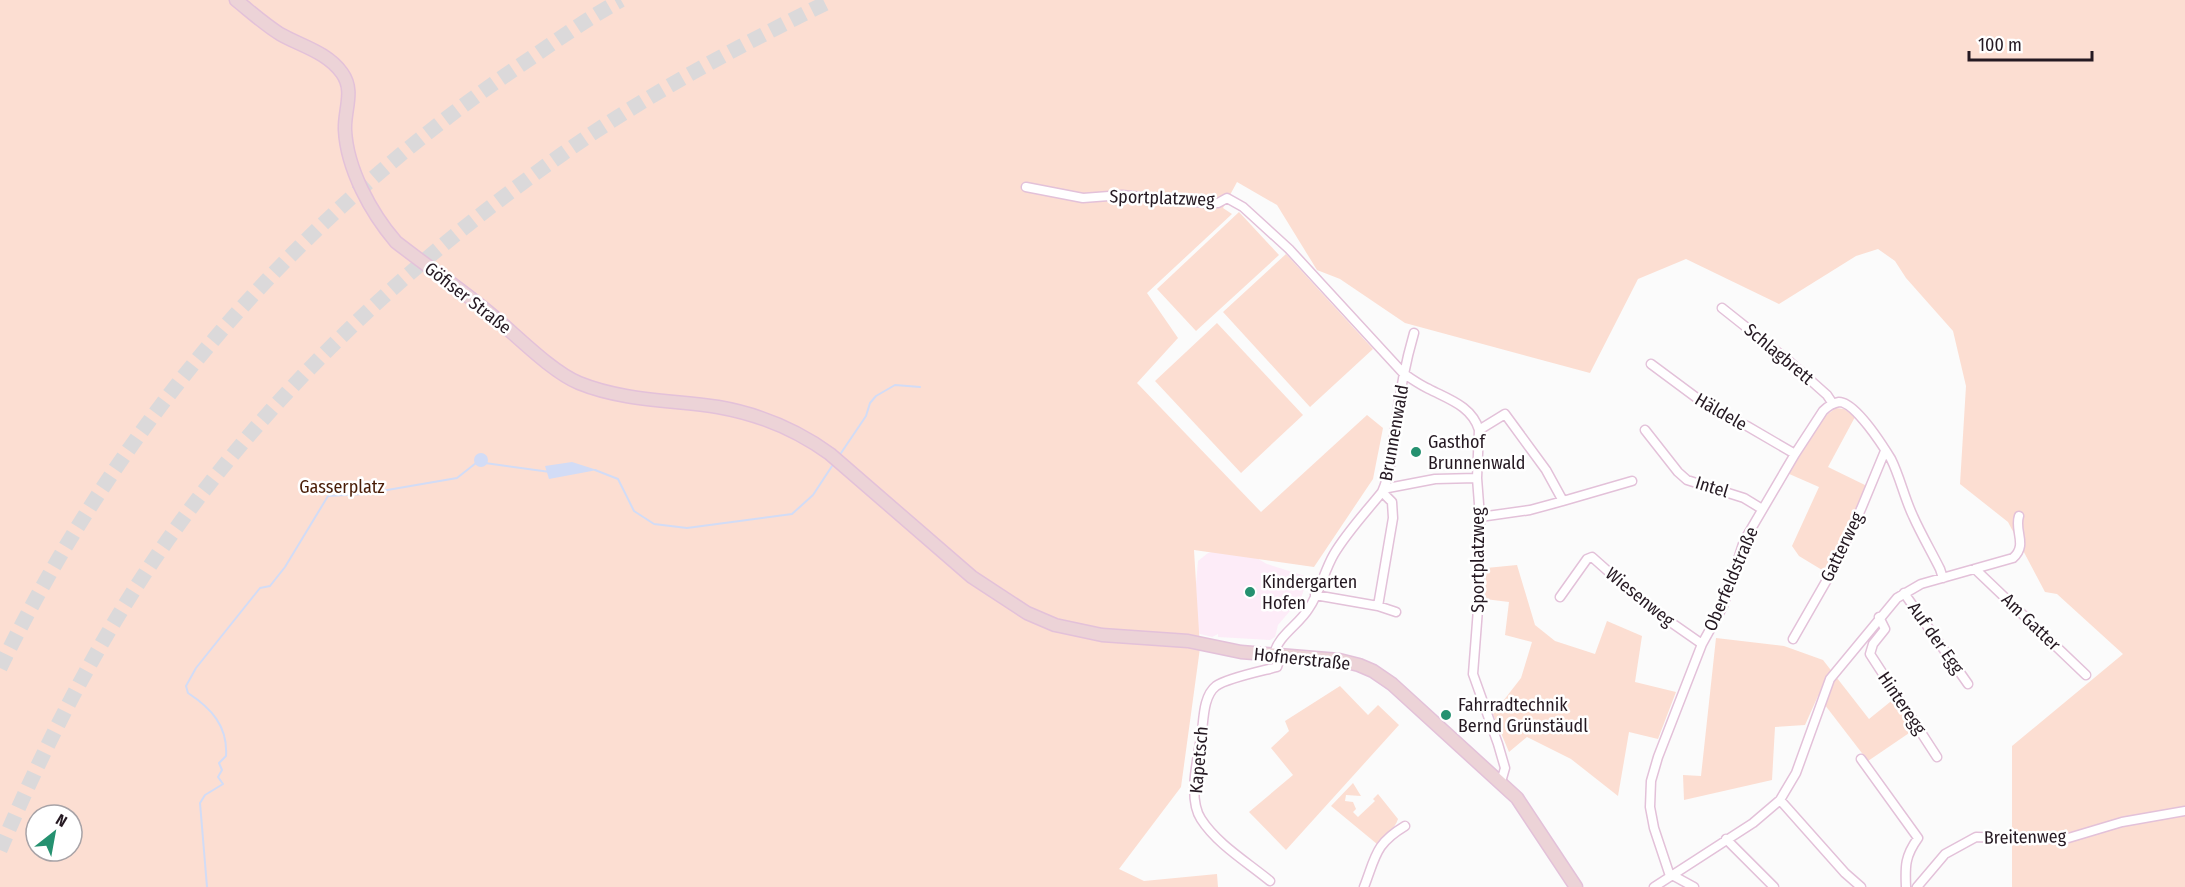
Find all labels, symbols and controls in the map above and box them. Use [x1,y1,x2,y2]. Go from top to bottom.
scale bar [1969,24,2092,62]
text: 100 m [1978,34,2022,56]
street label: Sportplatzweg [1109,185,1216,211]
street label: Göfiser Straße [420,257,516,339]
street label: Schlagbrett [1740,319,1818,389]
street label: Brunnenwald [1375,383,1413,483]
street label: Häldele [1691,388,1751,436]
place label: Gasthof Brunnenwald [1428,431,1525,474]
marker: Gasthof Brunnenwald [1409,445,1423,459]
street label: Intel [1693,472,1731,502]
park label: Gasserplatz [299,476,385,498]
street label: Sportplatzweg [1467,507,1489,613]
street label: Gatterweg [1816,508,1869,586]
street label: Oberfeldstraße [1699,523,1763,634]
street label: Wiesenweg [1601,563,1679,632]
place label: Kindergarten Hofen [1262,571,1357,614]
marker: Kindergarten Hofen [1243,585,1257,599]
street label: Am Gatter [1997,589,2066,656]
street label: Auf der Egg [1903,598,1969,679]
street label: Hofnerstraße [1253,643,1351,675]
street label: Hinteregg [1873,667,1931,739]
place label: Fahrradtechnik Bernd Grünstäudl [1458,694,1588,737]
marker: Fahrradtechnik Bernd Grünstäudl [1439,708,1453,722]
street label: Kapetsch [1185,725,1213,795]
north arrow [24,803,84,863]
text: N [52,810,70,831]
street label: Breitenweg [1984,825,2067,849]

